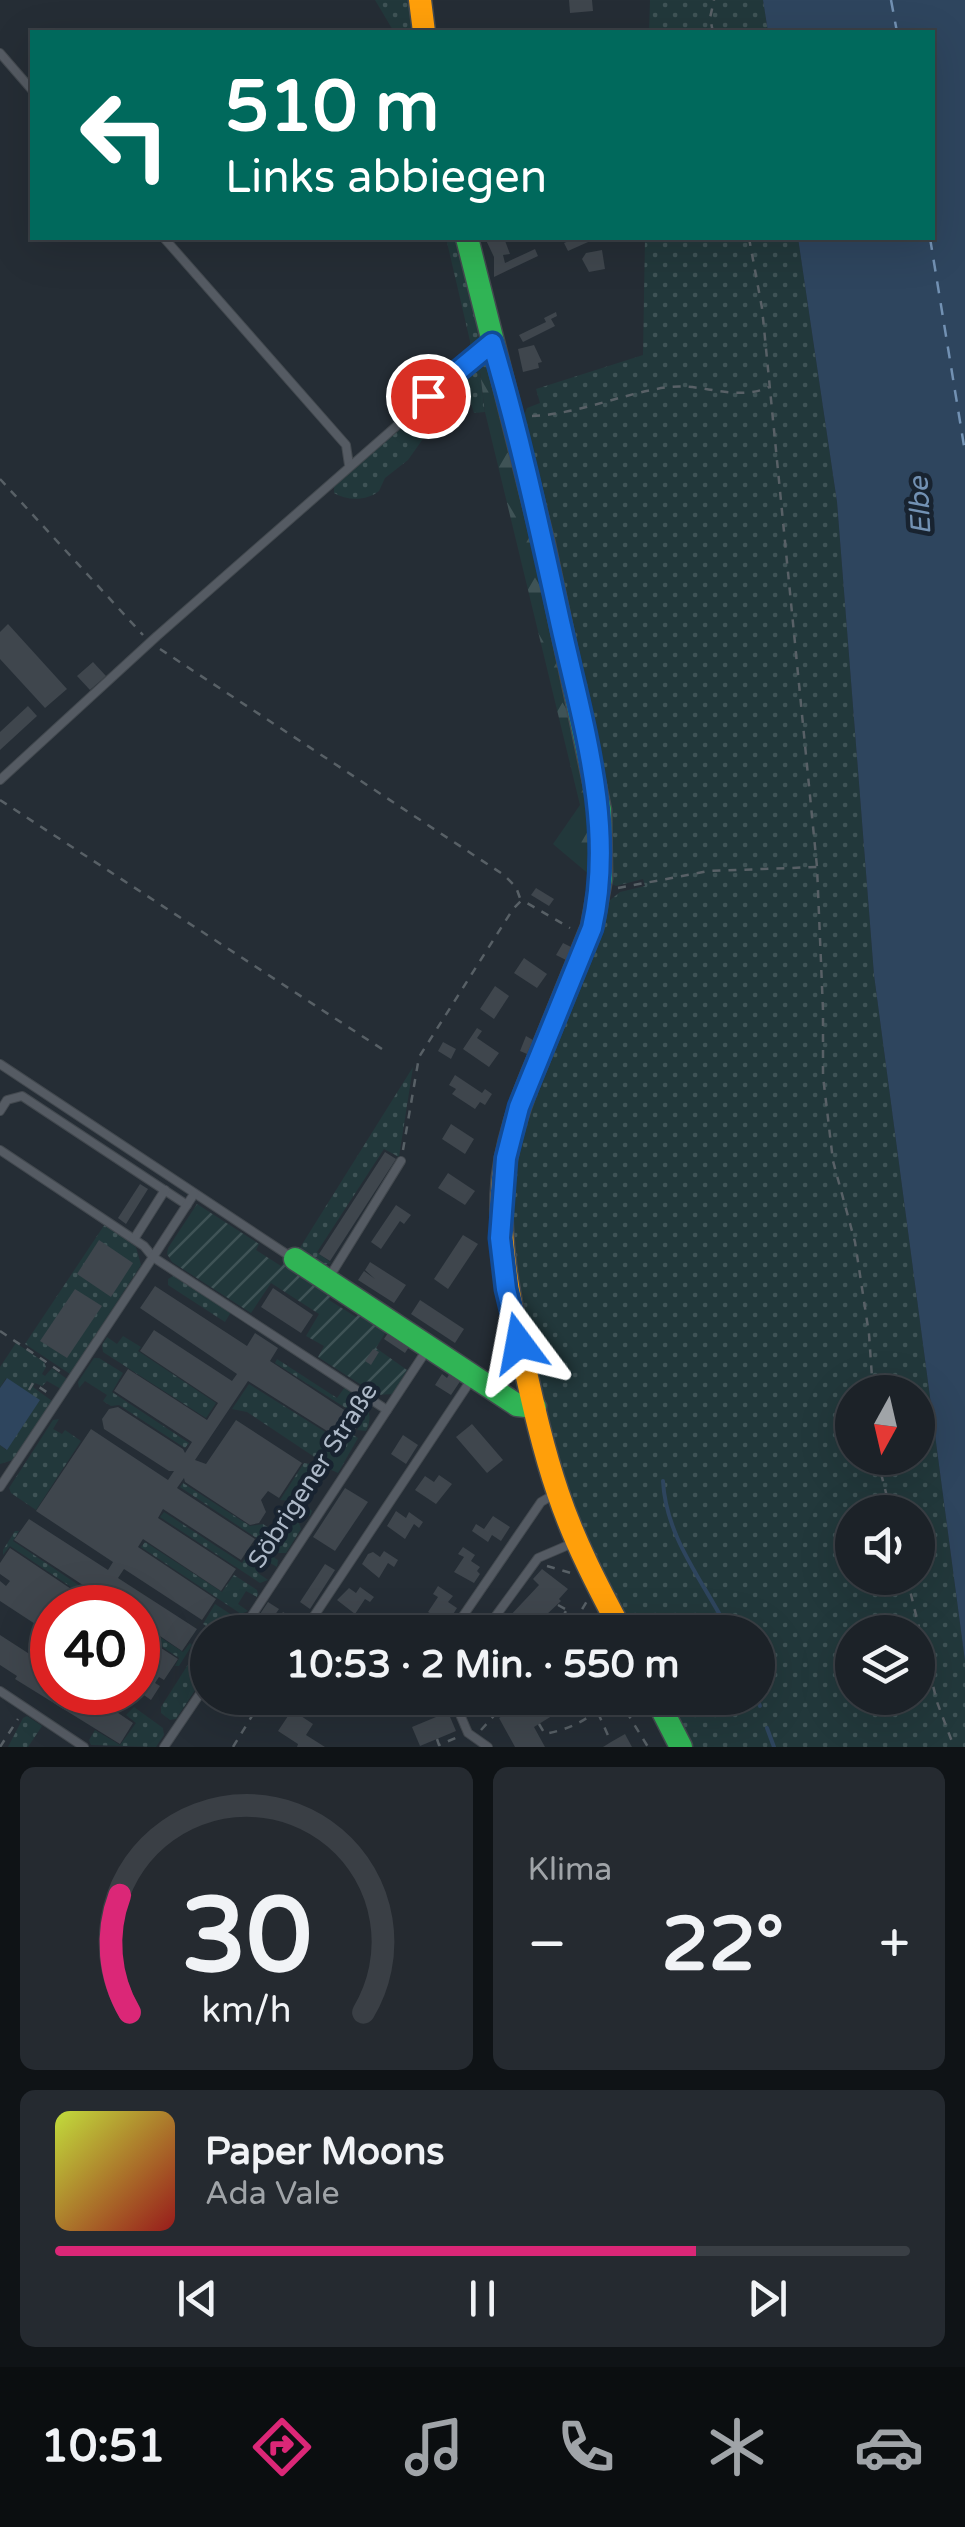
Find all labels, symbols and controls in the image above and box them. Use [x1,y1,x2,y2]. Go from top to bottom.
text: 510 m [225,66,439,150]
icon: left [60,70,190,200]
text: Links abbiegen [225,151,547,205]
pin [386,354,471,439]
icon: arrive [401,369,456,424]
water label: Elbe [901,474,939,536]
position arrow [467,1291,571,1395]
north arrow [835,1375,935,1475]
map controls [835,1375,935,1715]
street label: Söbrigener Straße [242,1377,384,1574]
button: sound [835,1495,935,1595]
speed limit sign: 40 [30,1585,160,1715]
button: layers [835,1615,935,1715]
text: 10:53 · 2 Min. · 550 m [286,1642,679,1688]
text: Klima [528,1851,612,1889]
text: 30 [181,1875,312,2000]
text: 22° [662,1900,784,1990]
text: − [528,1912,567,1978]
text: + [879,1912,910,1978]
text: km/h [201,1989,291,2032]
text: Paper Moons [205,2129,445,2175]
text: Ada Vale [205,2175,340,2213]
icon: previous [170,2271,225,2326]
icon: pause [455,2271,510,2326]
icon: next [740,2271,795,2326]
icon: directions [247,2412,317,2482]
icon: music [399,2412,469,2482]
icon: phone [551,2412,621,2482]
icon: climate [702,2412,772,2482]
icon: car [854,2412,924,2482]
text: 10:51 [41,2420,166,2474]

